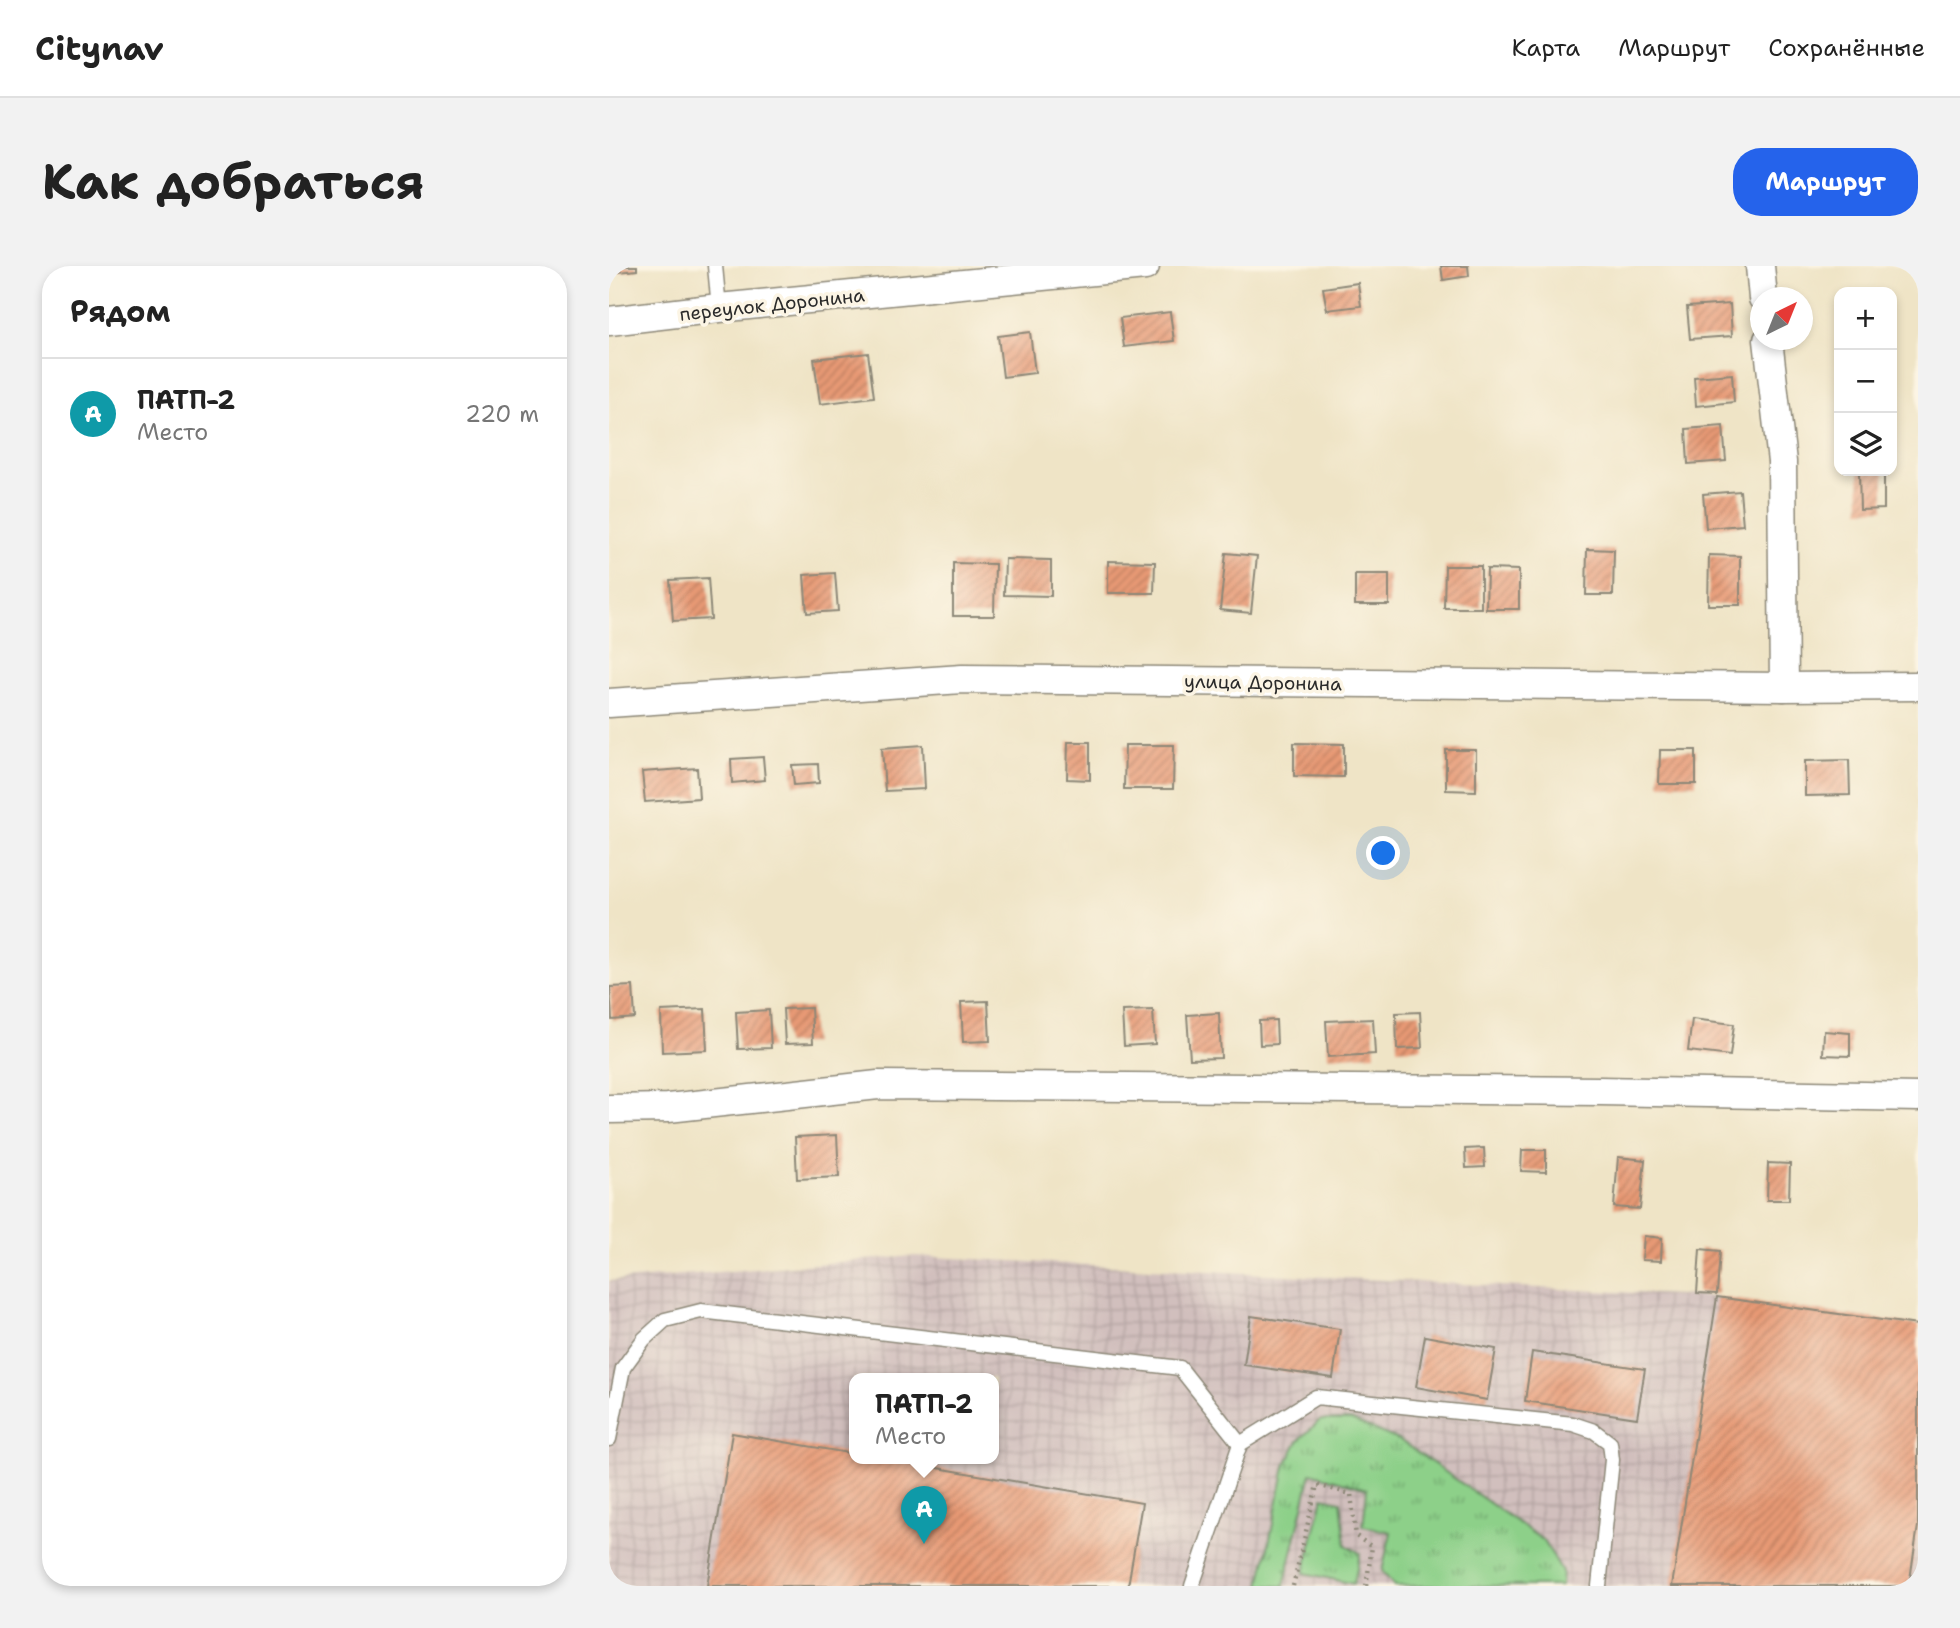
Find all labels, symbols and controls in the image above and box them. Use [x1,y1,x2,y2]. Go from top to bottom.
text: Citynav [35,26,164,71]
text: Карта [1512,32,1580,64]
text: Маршрут [1618,32,1730,64]
text: Сохранённые [1768,32,1925,64]
button: Маршрут [1733,148,1918,216]
text: Как добраться [42,149,424,215]
street label: переулок Доронина [678,282,866,327]
north arrow [1750,287,1813,350]
map controls [1834,287,1897,476]
button: + [1834,287,1897,350]
text: Рядом [70,291,170,332]
button: − [1834,350,1897,413]
text: ПАТП-2 [137,382,235,417]
text: A [84,399,102,429]
text: 220 m [465,399,539,429]
button: layers [1834,413,1897,476]
text: Место [137,417,208,447]
street label: улица Доронина [1184,669,1342,696]
your location [1366,836,1400,870]
popup [849,1373,999,1464]
text: ПАТП-2 [875,1386,973,1421]
text: Место [875,1421,946,1451]
pin: A [901,1486,947,1544]

